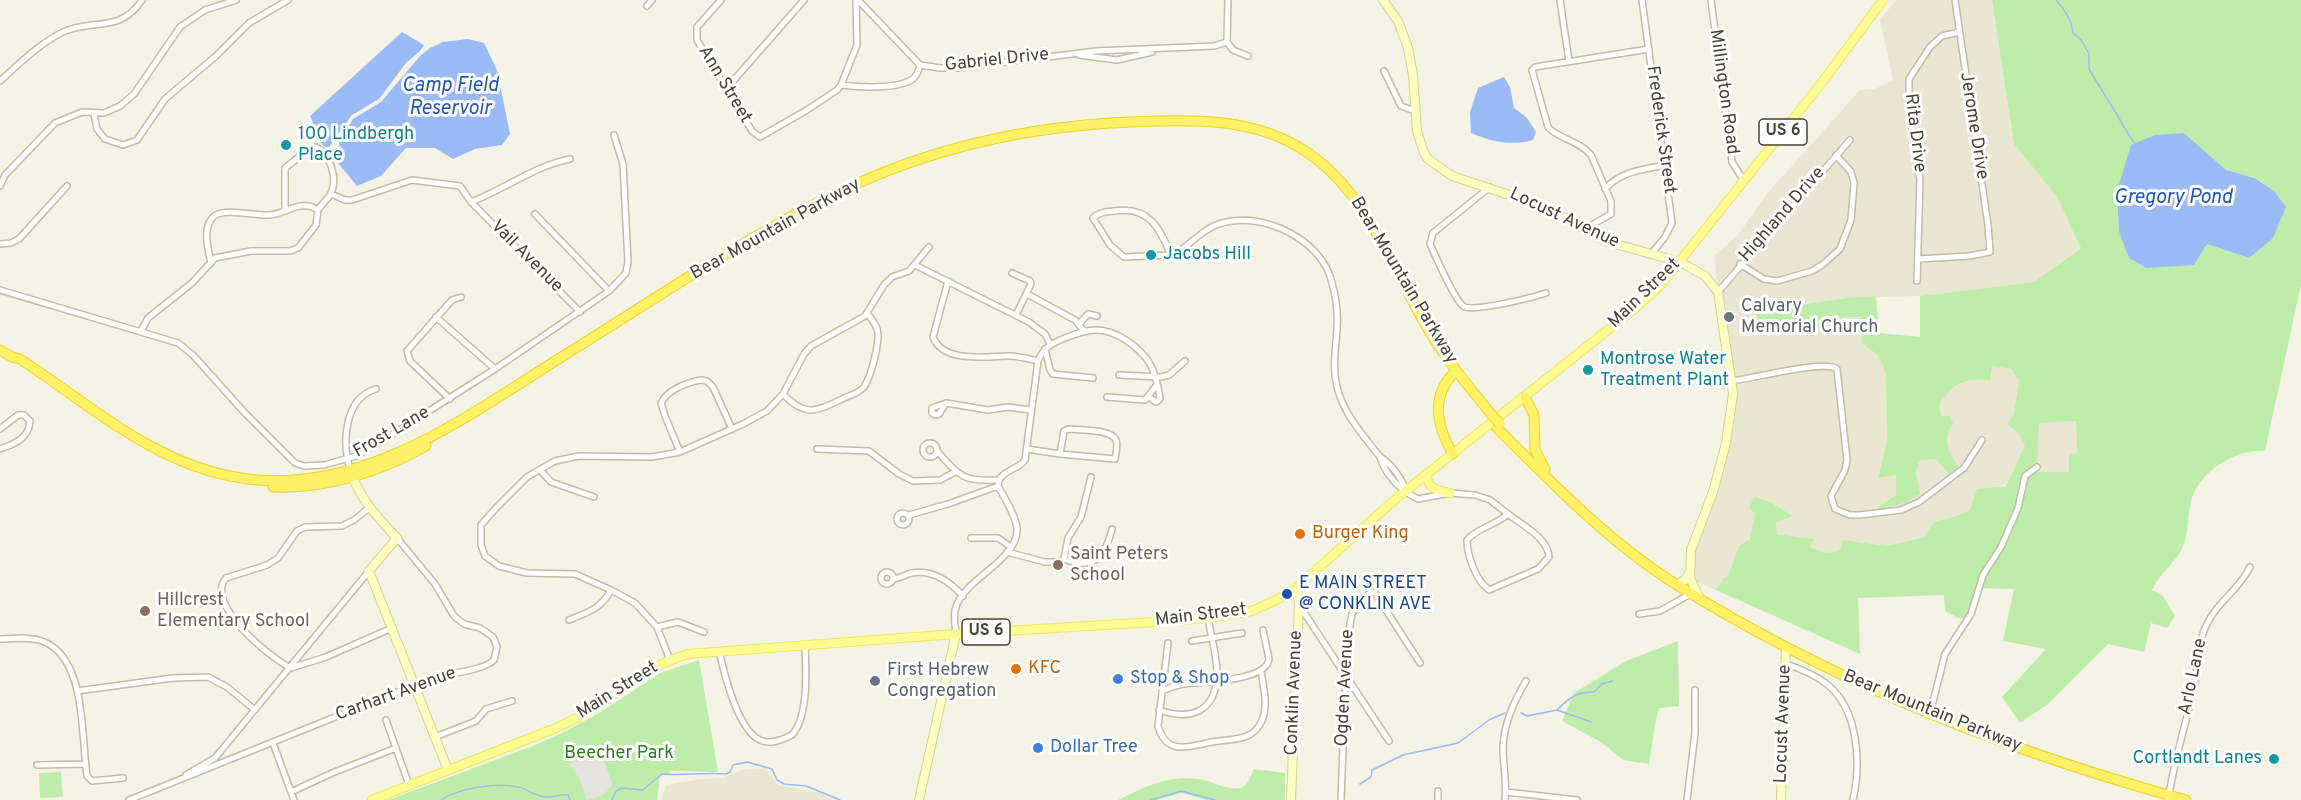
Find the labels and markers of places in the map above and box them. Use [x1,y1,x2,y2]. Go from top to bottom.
place label: 100 Lindbergh Place [298,124,414,166]
marker: 100 Lindbergh Place [279,138,293,152]
place label: Jacobs Hill [1163,244,1251,266]
marker: Jacobs Hill [1144,248,1158,262]
place label: Calvary Memorial Church [1741,296,1878,338]
marker: Calvary Memorial Church [1722,310,1736,324]
place label: Montrose Water Treatment Plant [1600,349,1729,392]
marker: Montrose Water Treatment Plant [1581,363,1595,377]
place label: Burger King [1312,523,1409,545]
marker: Burger King [1293,527,1307,541]
place label: Saint Peters School [1070,544,1168,586]
marker: Saint Peters School [1051,558,1065,572]
place label: E MAIN STREET @ CONKLIN AVE [1299,573,1432,616]
marker: E MAIN STREET @ CONKLIN AVE [1280,587,1294,601]
place label: Hillcrest Elementary School [157,590,310,632]
marker: Hillcrest Elementary School [138,604,152,618]
place label: KFC [1028,658,1061,680]
place label: First Hebrew Congregation [887,660,996,702]
marker: KFC [1009,662,1023,676]
place label: Stop & Shop [1130,668,1229,690]
marker: Stop & Shop [1111,672,1125,686]
marker: First Hebrew Congregation [868,674,882,688]
place label: Dollar Tree [1050,737,1138,759]
marker: Dollar Tree [1031,741,1045,755]
place label: Cortlandt Lanes [2133,748,2262,770]
marker: Cortlandt Lanes [2267,752,2281,766]

